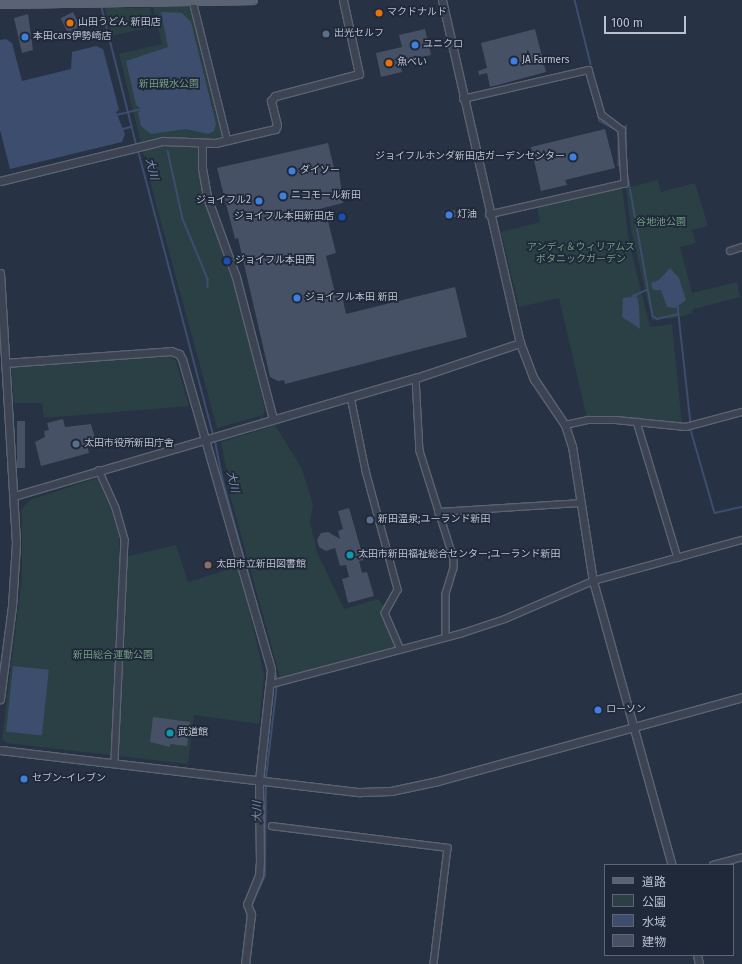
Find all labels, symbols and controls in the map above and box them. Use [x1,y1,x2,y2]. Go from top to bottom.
place label: マクドナルド [387,7,447,19]
marker: マクドナルド [374,8,384,18]
scale bar [606,8,688,34]
text: 100 m [611,16,643,30]
place label: 山田うどん 新田店 [78,17,161,29]
marker: 山田うどん 新田店 [65,18,75,28]
place label: 出光セルフ [334,28,384,40]
marker: 出光セルフ [321,29,331,39]
place label: 本田cars伊勢崎店 [33,31,111,43]
marker: 本田cars伊勢崎店 [20,32,30,42]
place label: ユニクロ [423,39,463,51]
marker: ユニクロ [410,40,420,50]
place label: JA Farmers [522,55,569,67]
marker: JA Farmers [509,56,519,66]
place label: 魚べい [397,57,427,69]
marker: 魚べい [384,58,394,68]
park label: 新田親水公園 [139,79,199,91]
place label: ジョイフルホンダ新田店ガーデンセンター [375,151,565,163]
marker: ジョイフルホンダ新田店ガーデンセンター [568,152,578,162]
water label: 大川 [142,157,160,181]
place label: ダイソー [300,165,340,177]
marker: ダイソー [287,166,297,176]
place label: ニコモール新田 [291,190,361,202]
marker: ニコモール新田 [278,191,288,201]
place label: ジョイフル2 [196,195,251,207]
marker: ジョイフル2 [254,196,264,206]
place label: 灯油 [457,209,477,221]
marker: 灯油 [444,210,454,220]
place label: ジョイフル本田新田店 [234,211,334,223]
marker: ジョイフル本田新田店 [337,212,347,222]
park label: 谷地池公園 [636,217,686,229]
park label: アンディ＆ウィリアムス ボタニックガーデン [526,241,636,264]
place label: ジョイフル本田西 [235,255,315,267]
marker: ジョイフル本田西 [222,256,232,266]
place label: ジョイフル本田 新田 [305,292,398,304]
marker: ジョイフル本田 新田 [292,293,302,303]
place label: 太田市役所新田庁舎 [84,438,174,450]
marker: 太田市役所新田庁舎 [71,439,81,449]
water label: 大川 [223,470,241,494]
place label: 新田温泉;ユーランド新田 [378,514,490,526]
marker: 新田温泉;ユーランド新田 [365,515,375,525]
place label: 太田市新田福祉総合センター;ユーランド新田 [358,549,560,561]
marker: 太田市新田福祉総合センター;ユーランド新田 [345,550,355,560]
place label: 太田市立新田図書館 [216,559,306,571]
marker: 太田市立新田図書館 [203,560,213,570]
park label: 新田総合運動公園 [73,650,153,662]
place label: ローソン [606,704,646,716]
marker: ローソン [593,705,603,715]
place label: 武道館 [178,727,208,739]
marker: 武道館 [165,728,175,738]
place label: セブン-イレブン [32,773,106,785]
marker: セブン-イレブン [19,774,29,784]
water label: 大川 [251,801,265,823]
legend [604,864,734,956]
text: 道路 [642,875,666,889]
text: 公園 [642,895,666,909]
text: 水域 [642,915,666,929]
text: 建物 [642,935,666,949]

